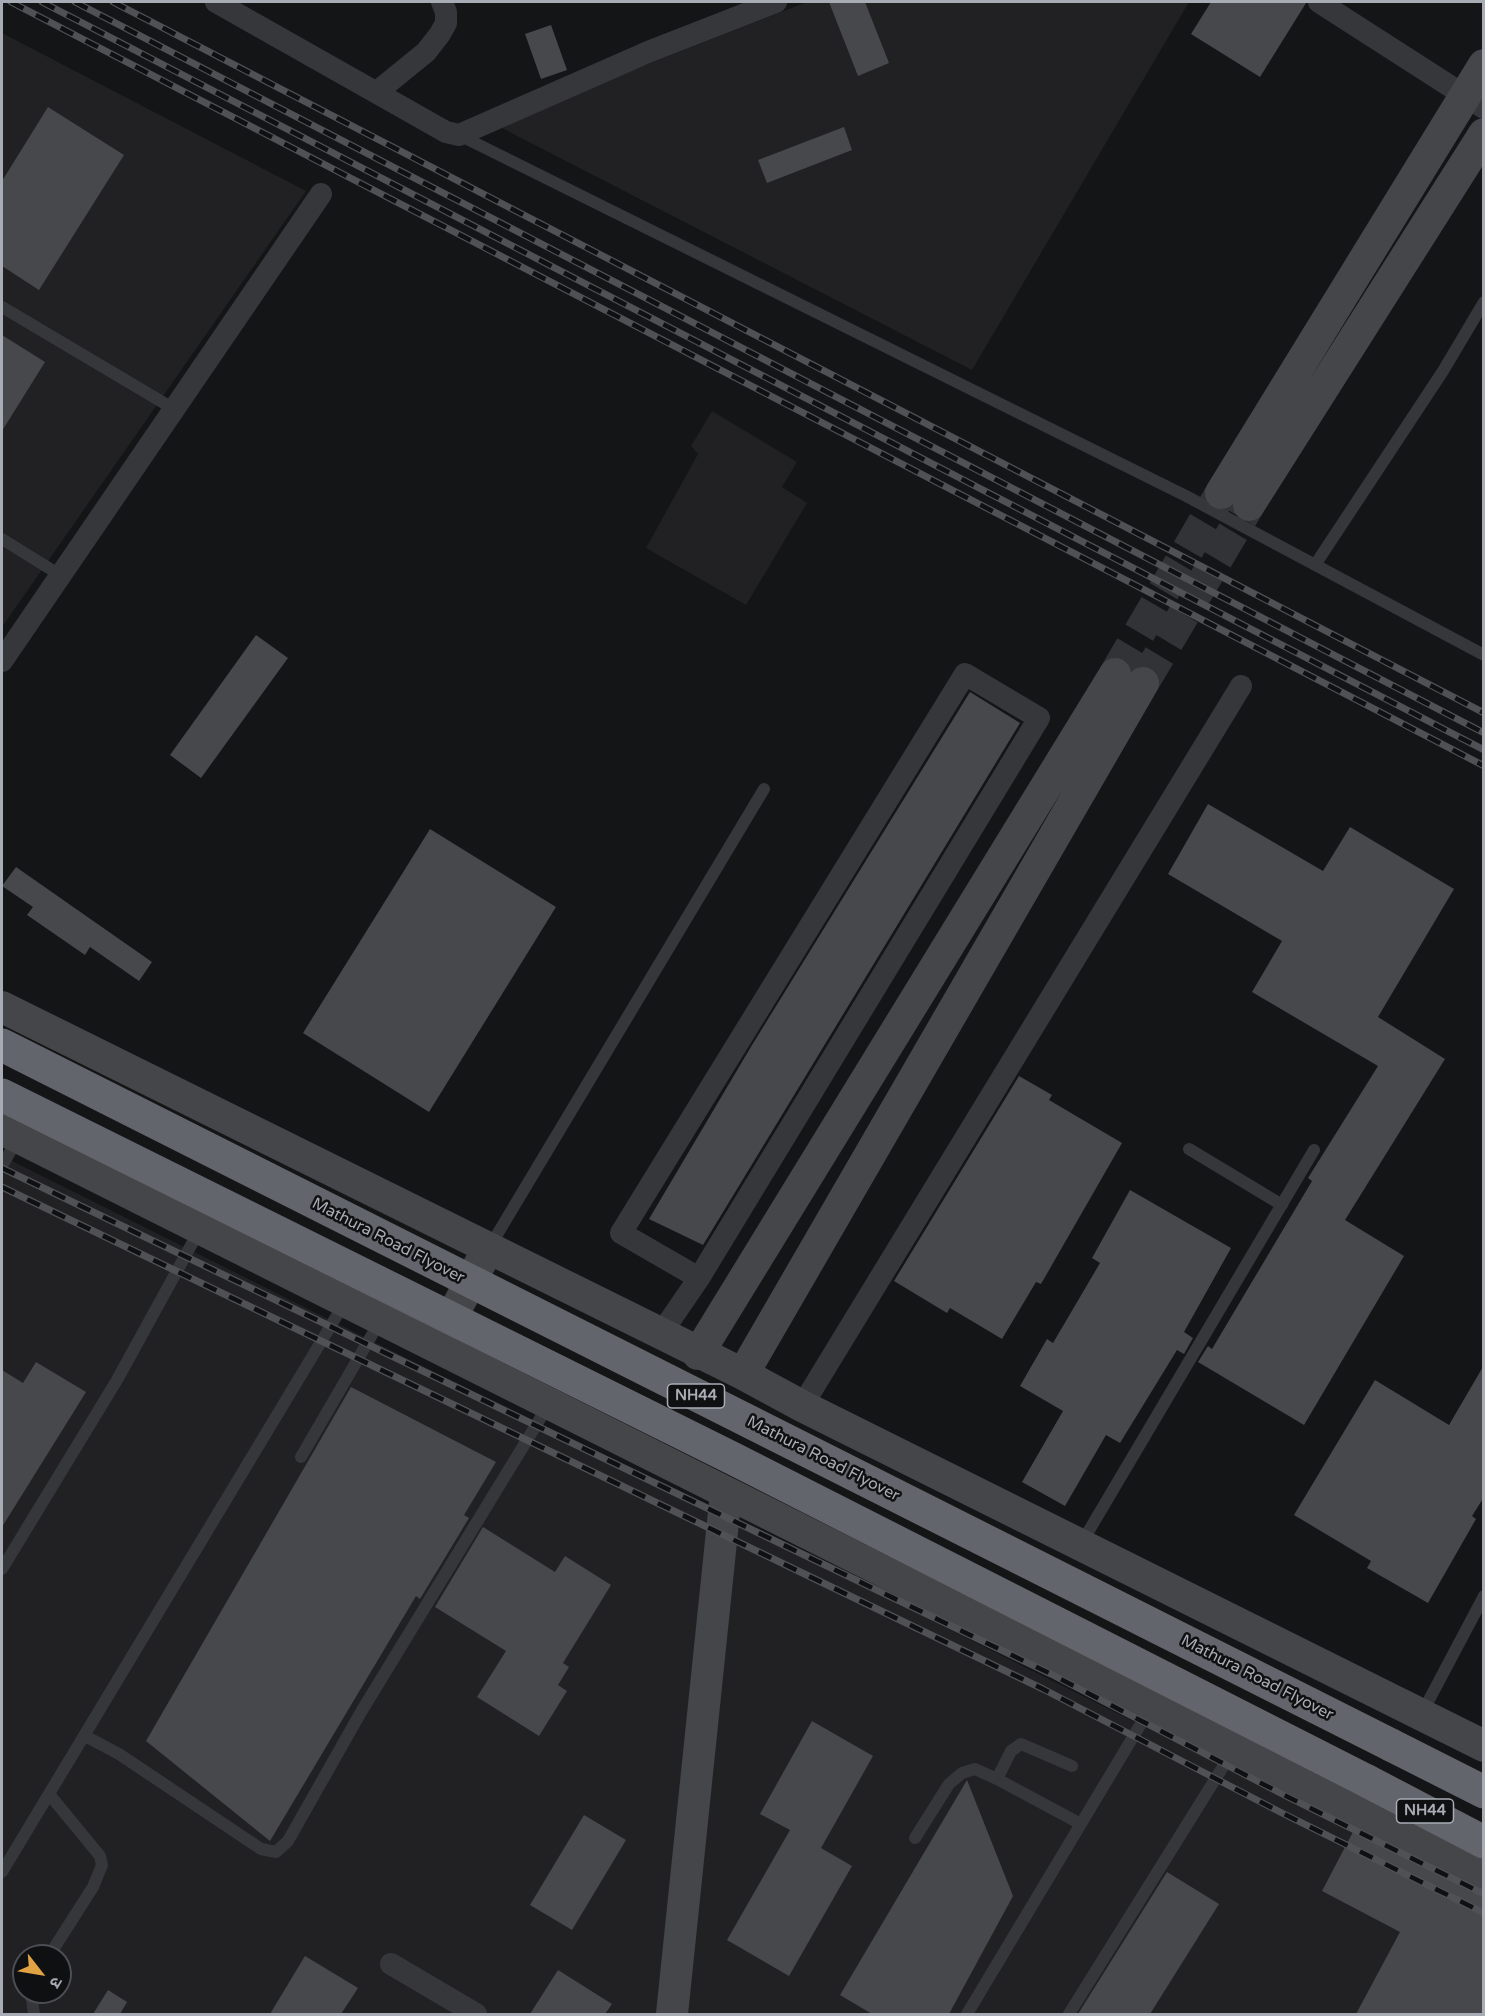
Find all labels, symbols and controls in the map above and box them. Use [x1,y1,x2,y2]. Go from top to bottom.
street label: Mathura Road Flyover [308,1194,468,1288]
road number: NH44 [668,1384,724,1408]
street label: Mathura Road Flyover [743,1412,903,1506]
street label: Mathura Road Flyover [1177,1631,1337,1725]
road number: NH44 [1396,1799,1454,1823]
north arrow [12,1944,72,2004]
text: उ [45,1973,67,1991]

